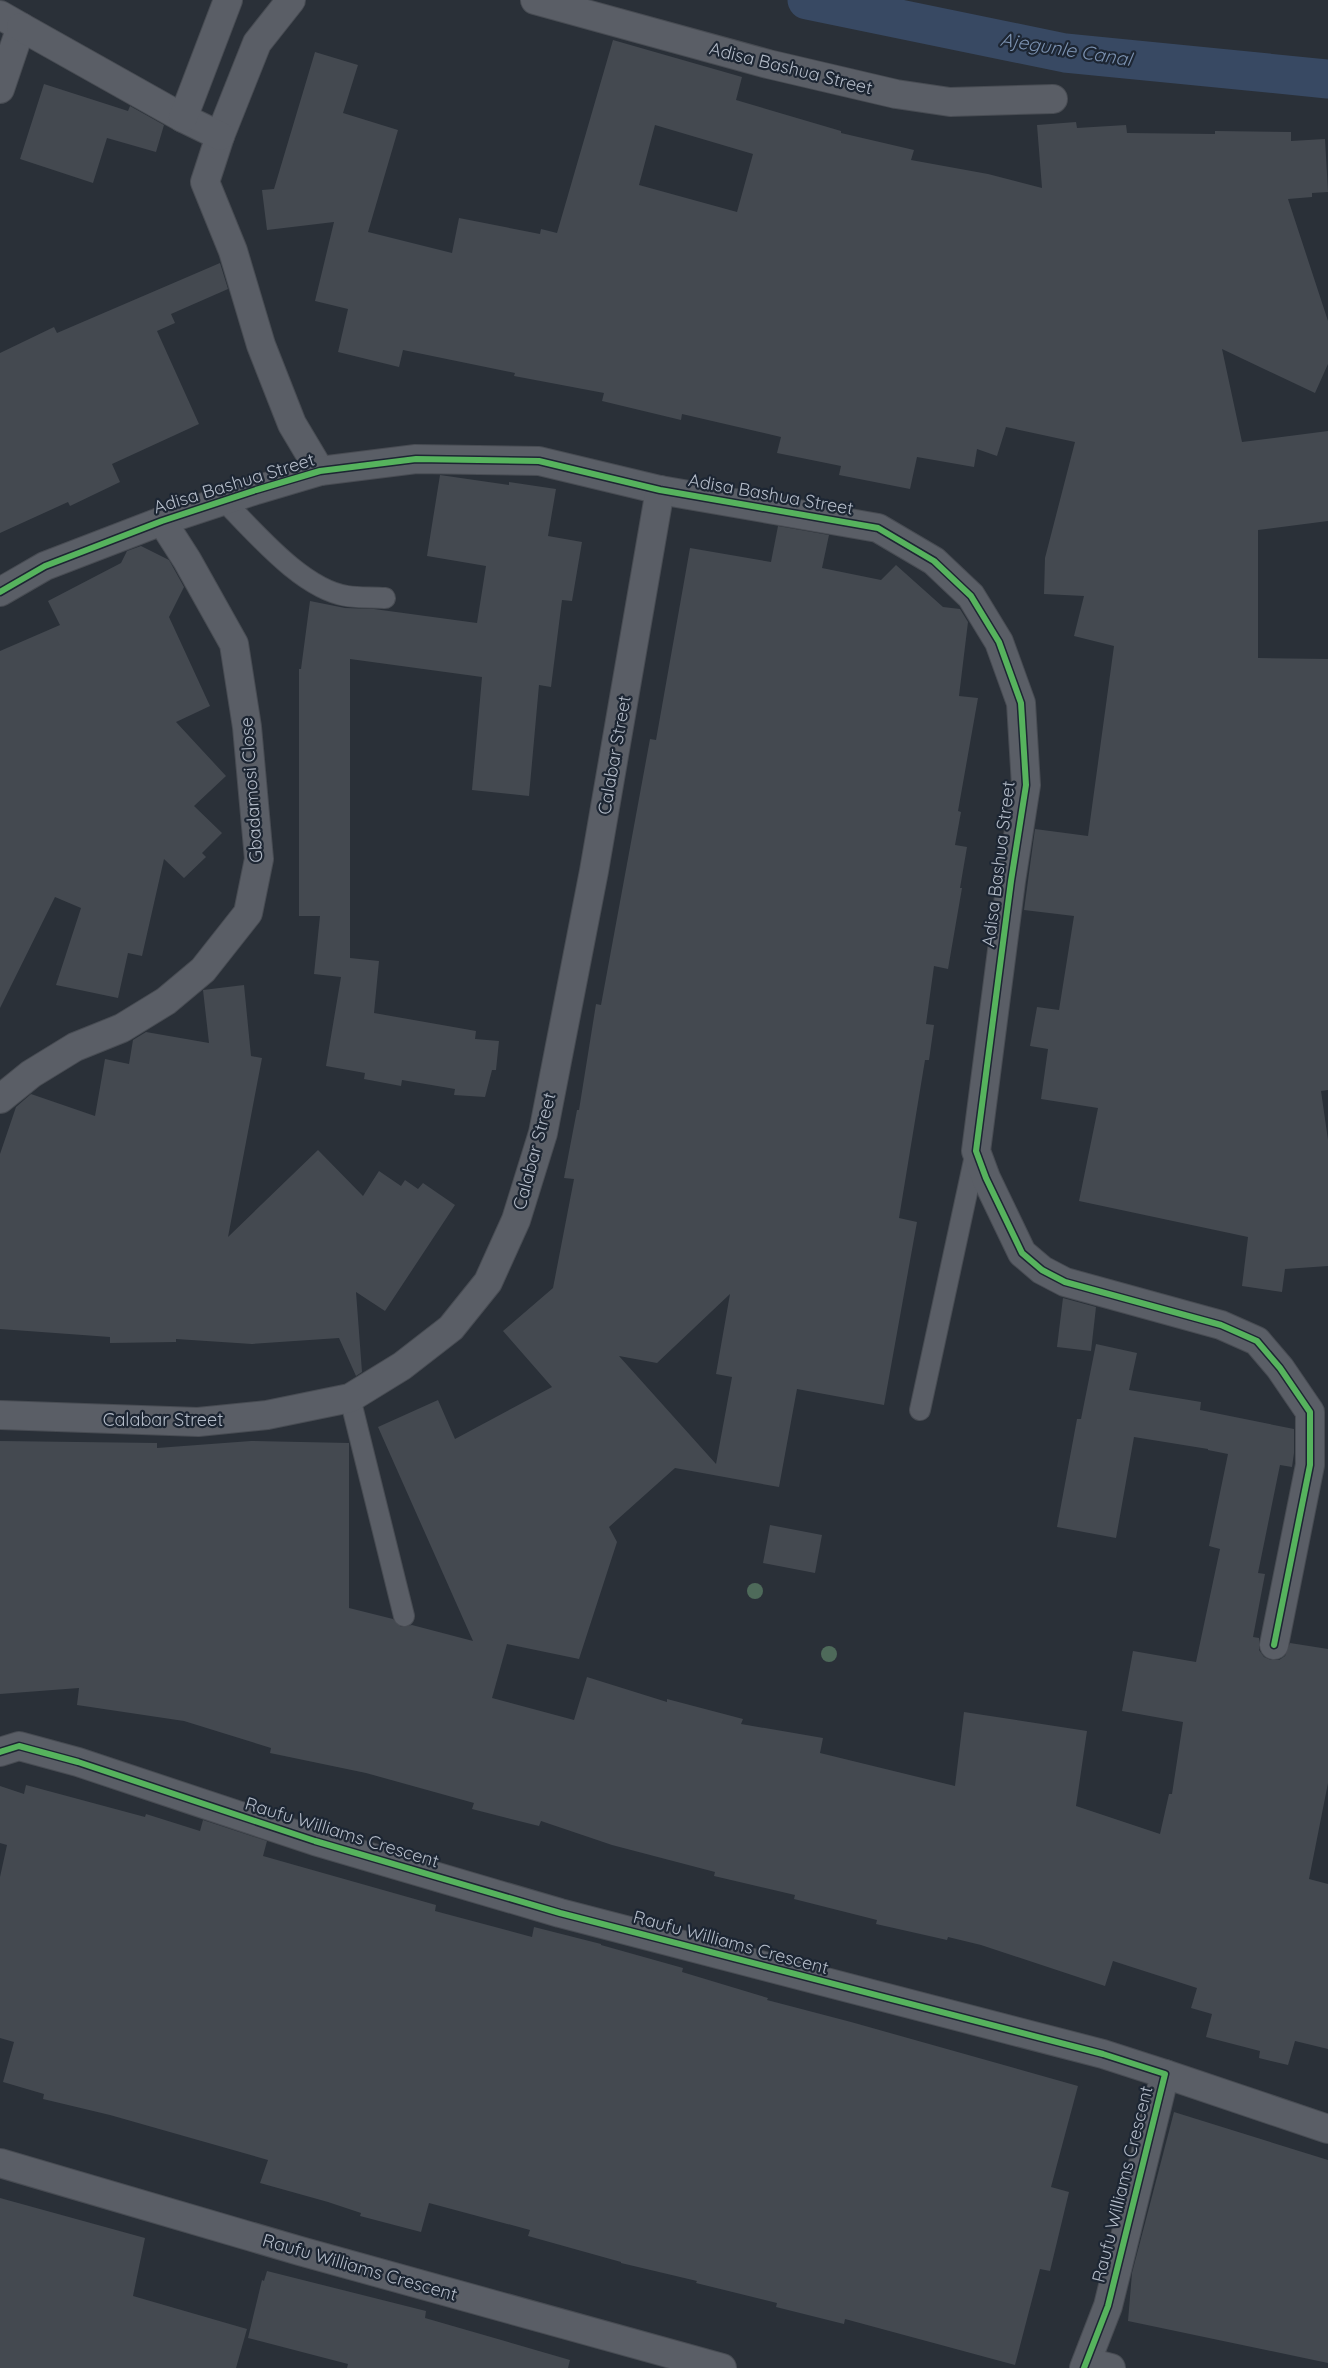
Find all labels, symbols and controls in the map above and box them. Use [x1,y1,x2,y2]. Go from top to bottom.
water label: Ajegunle Canal [999,27,1136,72]
street label: Adisa Bashua Street [707,37,875,99]
street label: Adisa Bashua Street [151,448,317,518]
street label: Adisa Bashua Street [687,468,855,520]
street label: Calabar Street [592,694,636,816]
street label: Gbadamosi Close [234,716,268,864]
street label: Adisa Bashua Street [976,780,1020,948]
street label: Calabar Street [507,1090,561,1212]
street label: Calabar Street [103,1408,223,1431]
street label: Raufu Williams Crescent [242,1792,442,1872]
street label: Raufu Williams Crescent [631,1905,831,1979]
street label: Raufu Williams Crescent [1086,2083,1158,2285]
street label: Raufu Williams Crescent [260,2228,460,2306]

